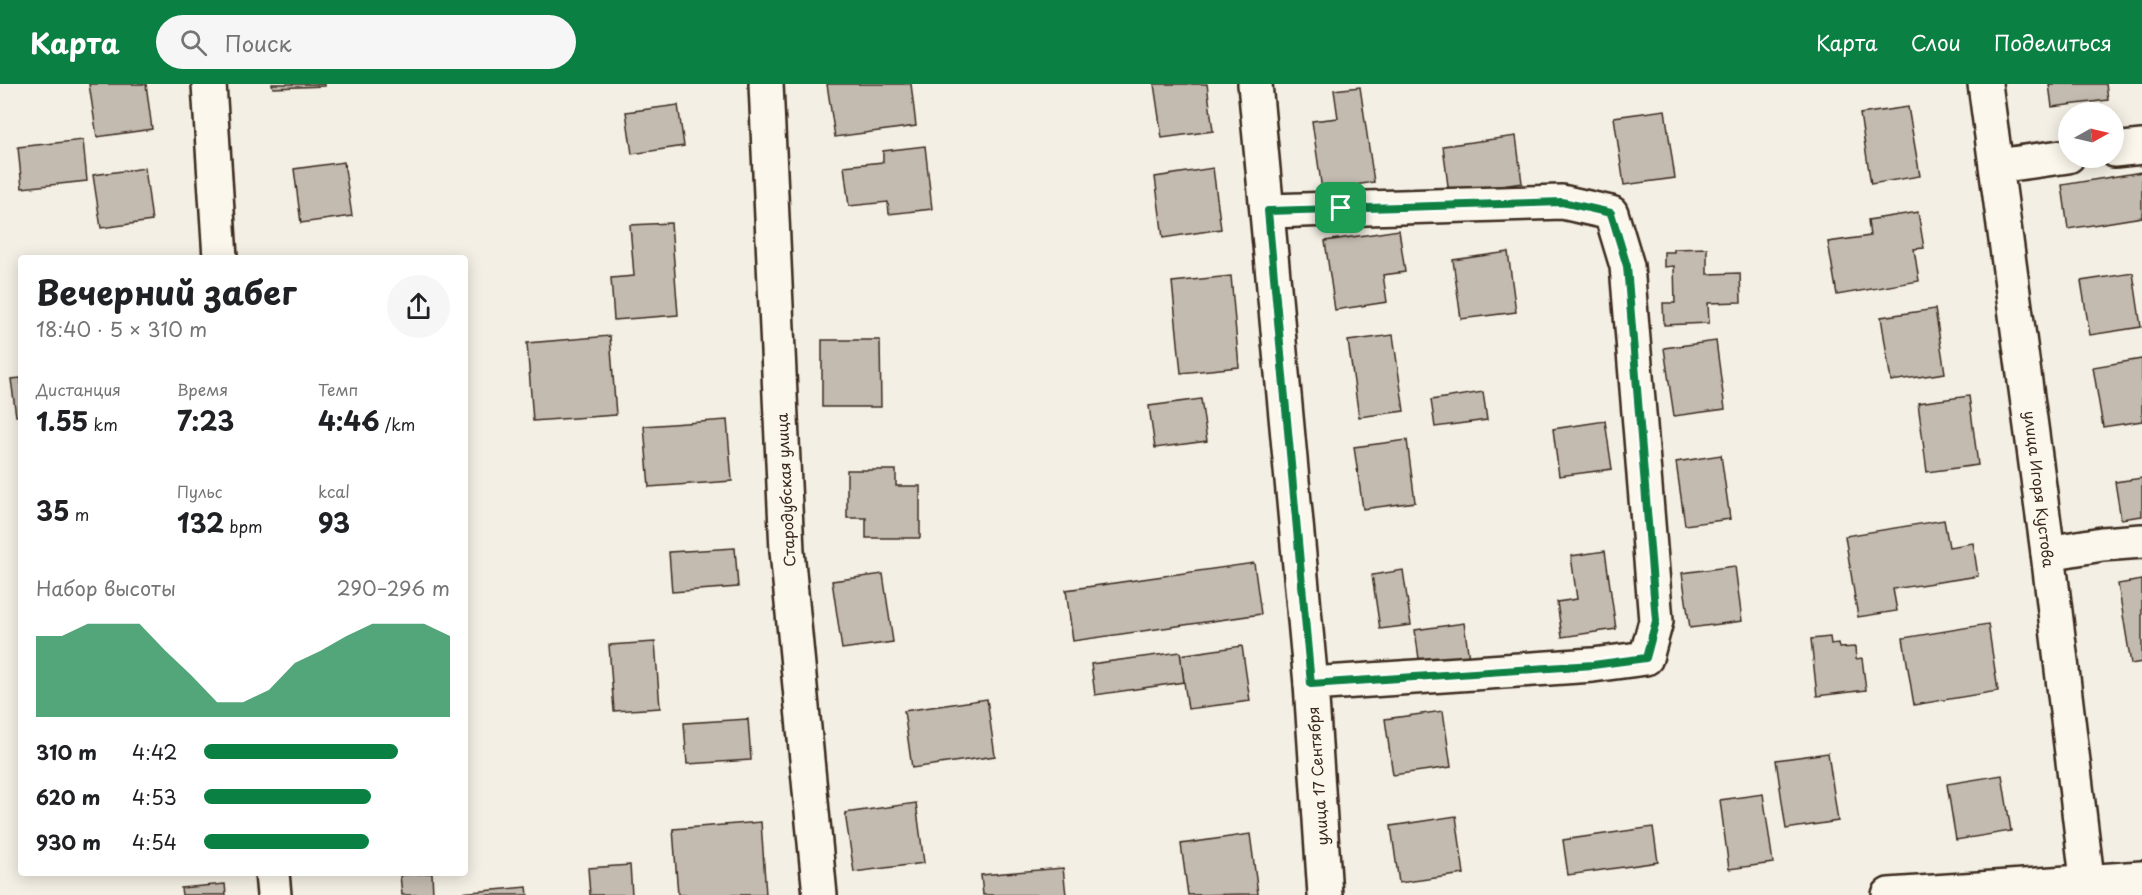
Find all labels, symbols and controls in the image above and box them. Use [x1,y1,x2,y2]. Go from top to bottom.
search box [156,15,576,69]
text: Карта [30,21,120,64]
icon: search [177,26,210,59]
text: Поиск [225,26,292,59]
text: Карта [1816,26,1878,58]
text: Слои [1911,26,1961,58]
text: Поделиться [1994,26,2112,58]
north arrow [2058,102,2124,168]
map controls [2058,102,2124,168]
pin [1315,182,1366,233]
icon: arrive [1324,191,1357,224]
text: Вечерний забег [36,266,296,316]
button: share [387,275,450,338]
text: 18:40 · 5 × 310 m [36,314,207,344]
text: Дистанция [36,377,121,401]
text: Время [177,377,228,401]
text: Темп [318,377,358,401]
text: 1.55 [36,401,88,440]
text: 7:23 [177,401,234,440]
text: 4:46 [318,401,380,440]
street label: улица Игоря Кустова [2019,409,2061,569]
text: km [88,412,118,436]
text: /km [380,412,415,436]
street label: Стародубская улица [769,412,801,567]
text: Пульс [177,479,222,503]
text: kcal [318,479,350,503]
text: 35 [36,491,70,530]
text: m [70,502,89,526]
text: 132 [177,503,224,542]
text: 93 [318,503,350,542]
text: bpm [224,514,263,538]
text: Набор высоты [36,573,176,603]
text: 290–296 m [337,573,450,603]
street label: улица 17 Сентября [1301,706,1333,846]
text: 310 m [36,737,97,767]
text: 4:42 [132,737,177,767]
text: 620 m [36,782,100,812]
text: 4:53 [132,782,177,812]
text: 930 m [36,827,101,857]
text: 4:54 [132,827,177,857]

